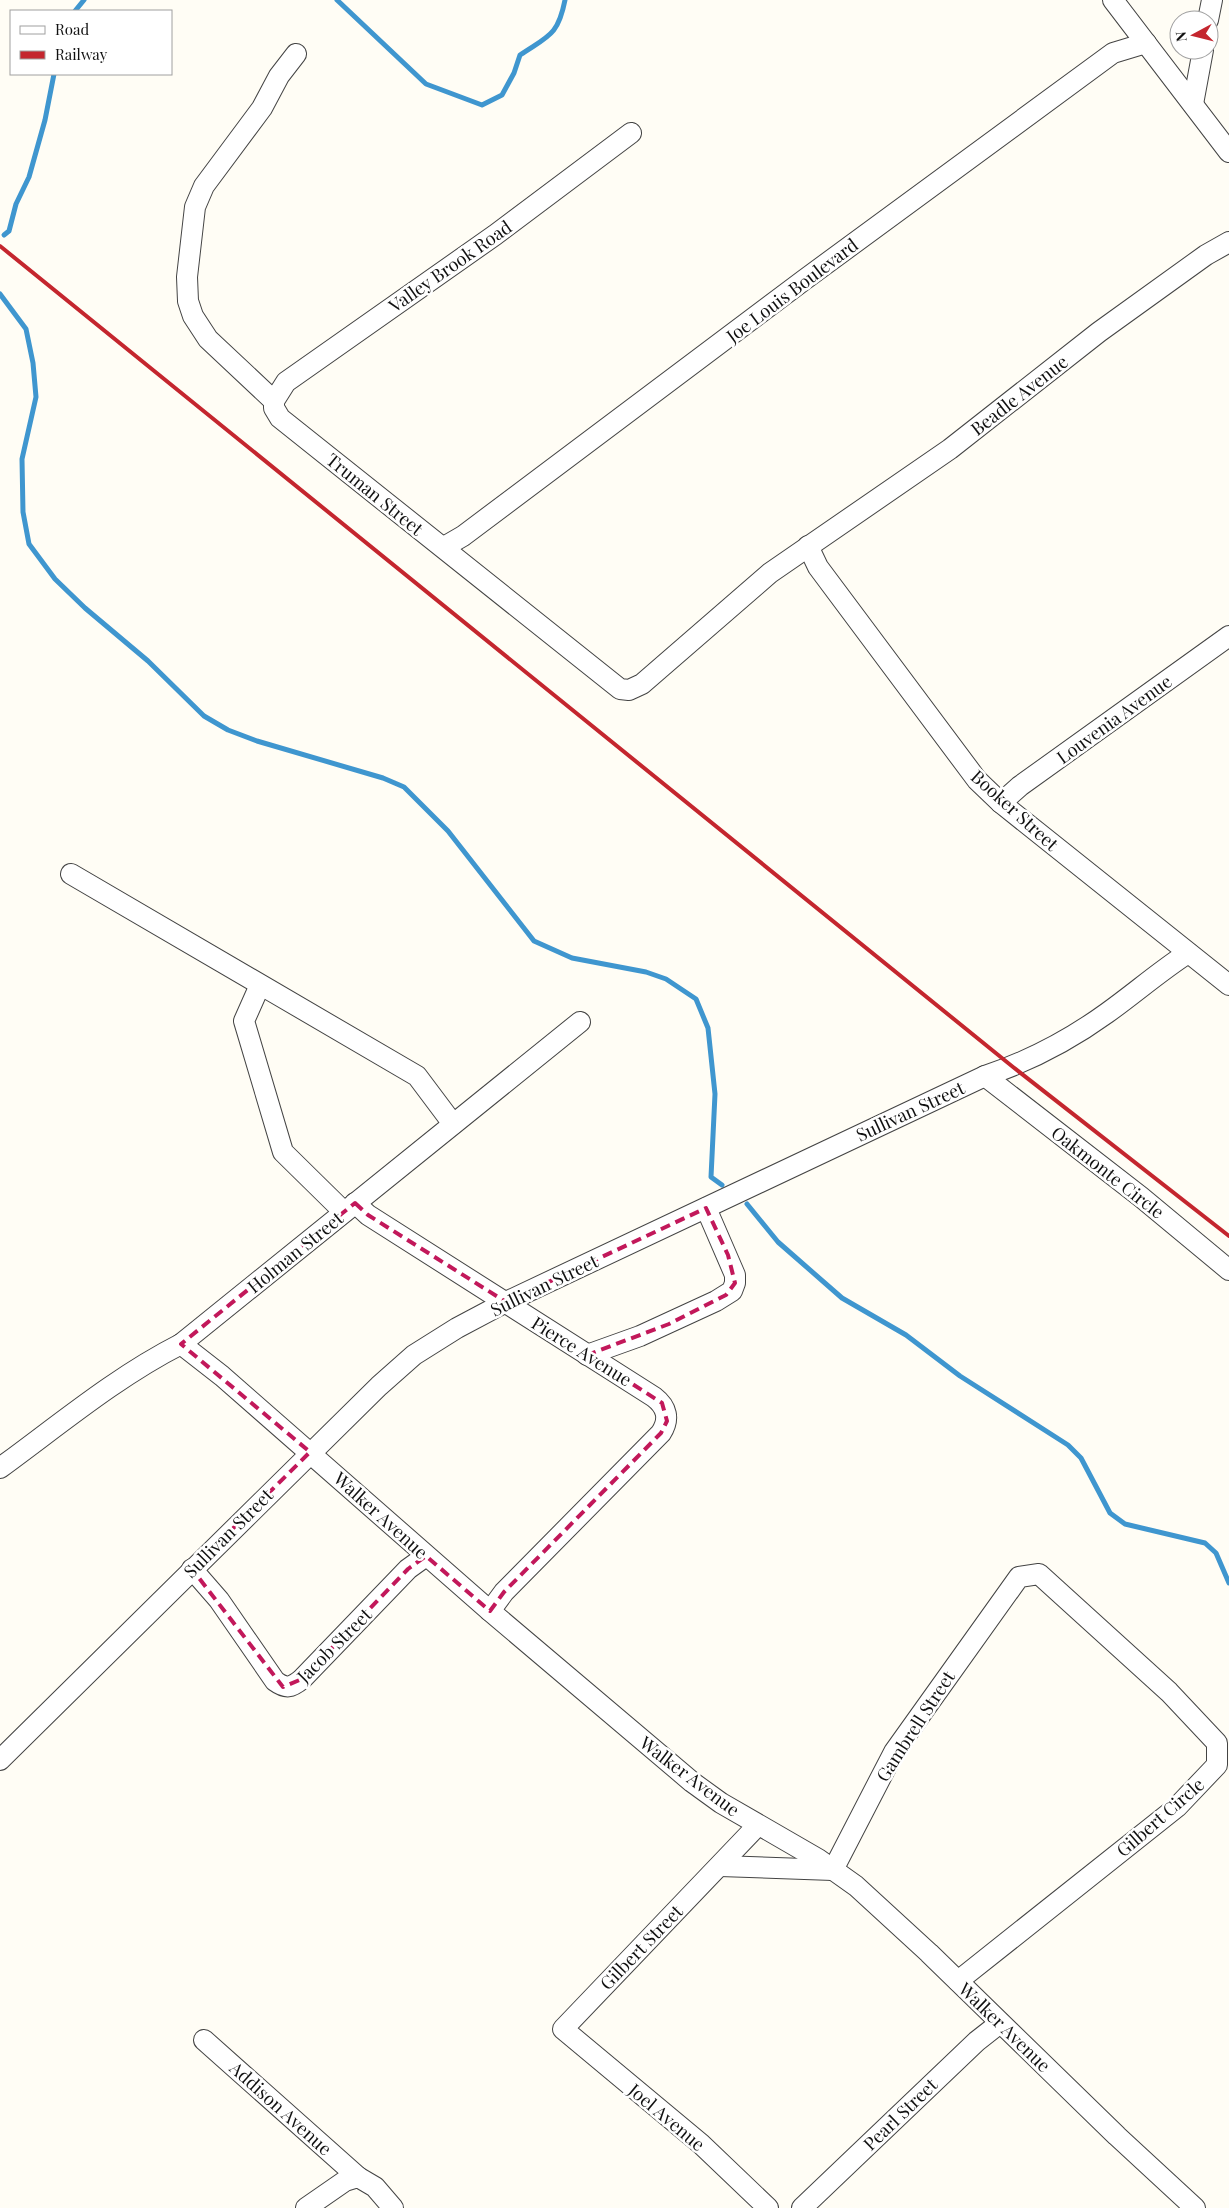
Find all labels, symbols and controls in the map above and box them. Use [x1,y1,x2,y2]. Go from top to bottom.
legend [10,10,172,75]
north arrow [1169,10,1219,60]
text: Road [55,19,89,39]
text: N [1171,30,1191,43]
text: Railway [55,44,108,64]
street label: Valley Brook Road [383,214,517,318]
street label: Joe Louis Boulevard [720,232,863,348]
street label: Beadle Avenue [965,349,1073,441]
street label: Truman Street [322,447,429,541]
street label: Louvenia Avenue [1052,669,1176,769]
street label: Booker Street [966,764,1064,856]
street label: Sullivan Street [852,1075,969,1147]
street label: Oakmonte Circle [1047,1120,1169,1224]
street label: Holman Street [242,1206,348,1298]
street label: Sullivan Street [486,1248,602,1321]
street label: Pierce Avenue [527,1311,637,1391]
street label: Walker Avenue [328,1466,433,1564]
street label: Sullivan Street [178,1483,278,1583]
street label: Jacob Street [291,1602,377,1688]
street label: Gambrell Street [870,1665,960,1786]
street label: Walker Avenue [634,1730,745,1821]
street label: Gilbert Circle [1111,1772,1209,1862]
street label: Gilbert Street [594,1899,688,1995]
street label: Walker Avenue [953,1976,1056,2077]
street label: Addison Avenue [224,2055,337,2160]
street label: Pearl Street [858,2072,943,2155]
street label: Joel Avenue [623,2077,710,2156]

